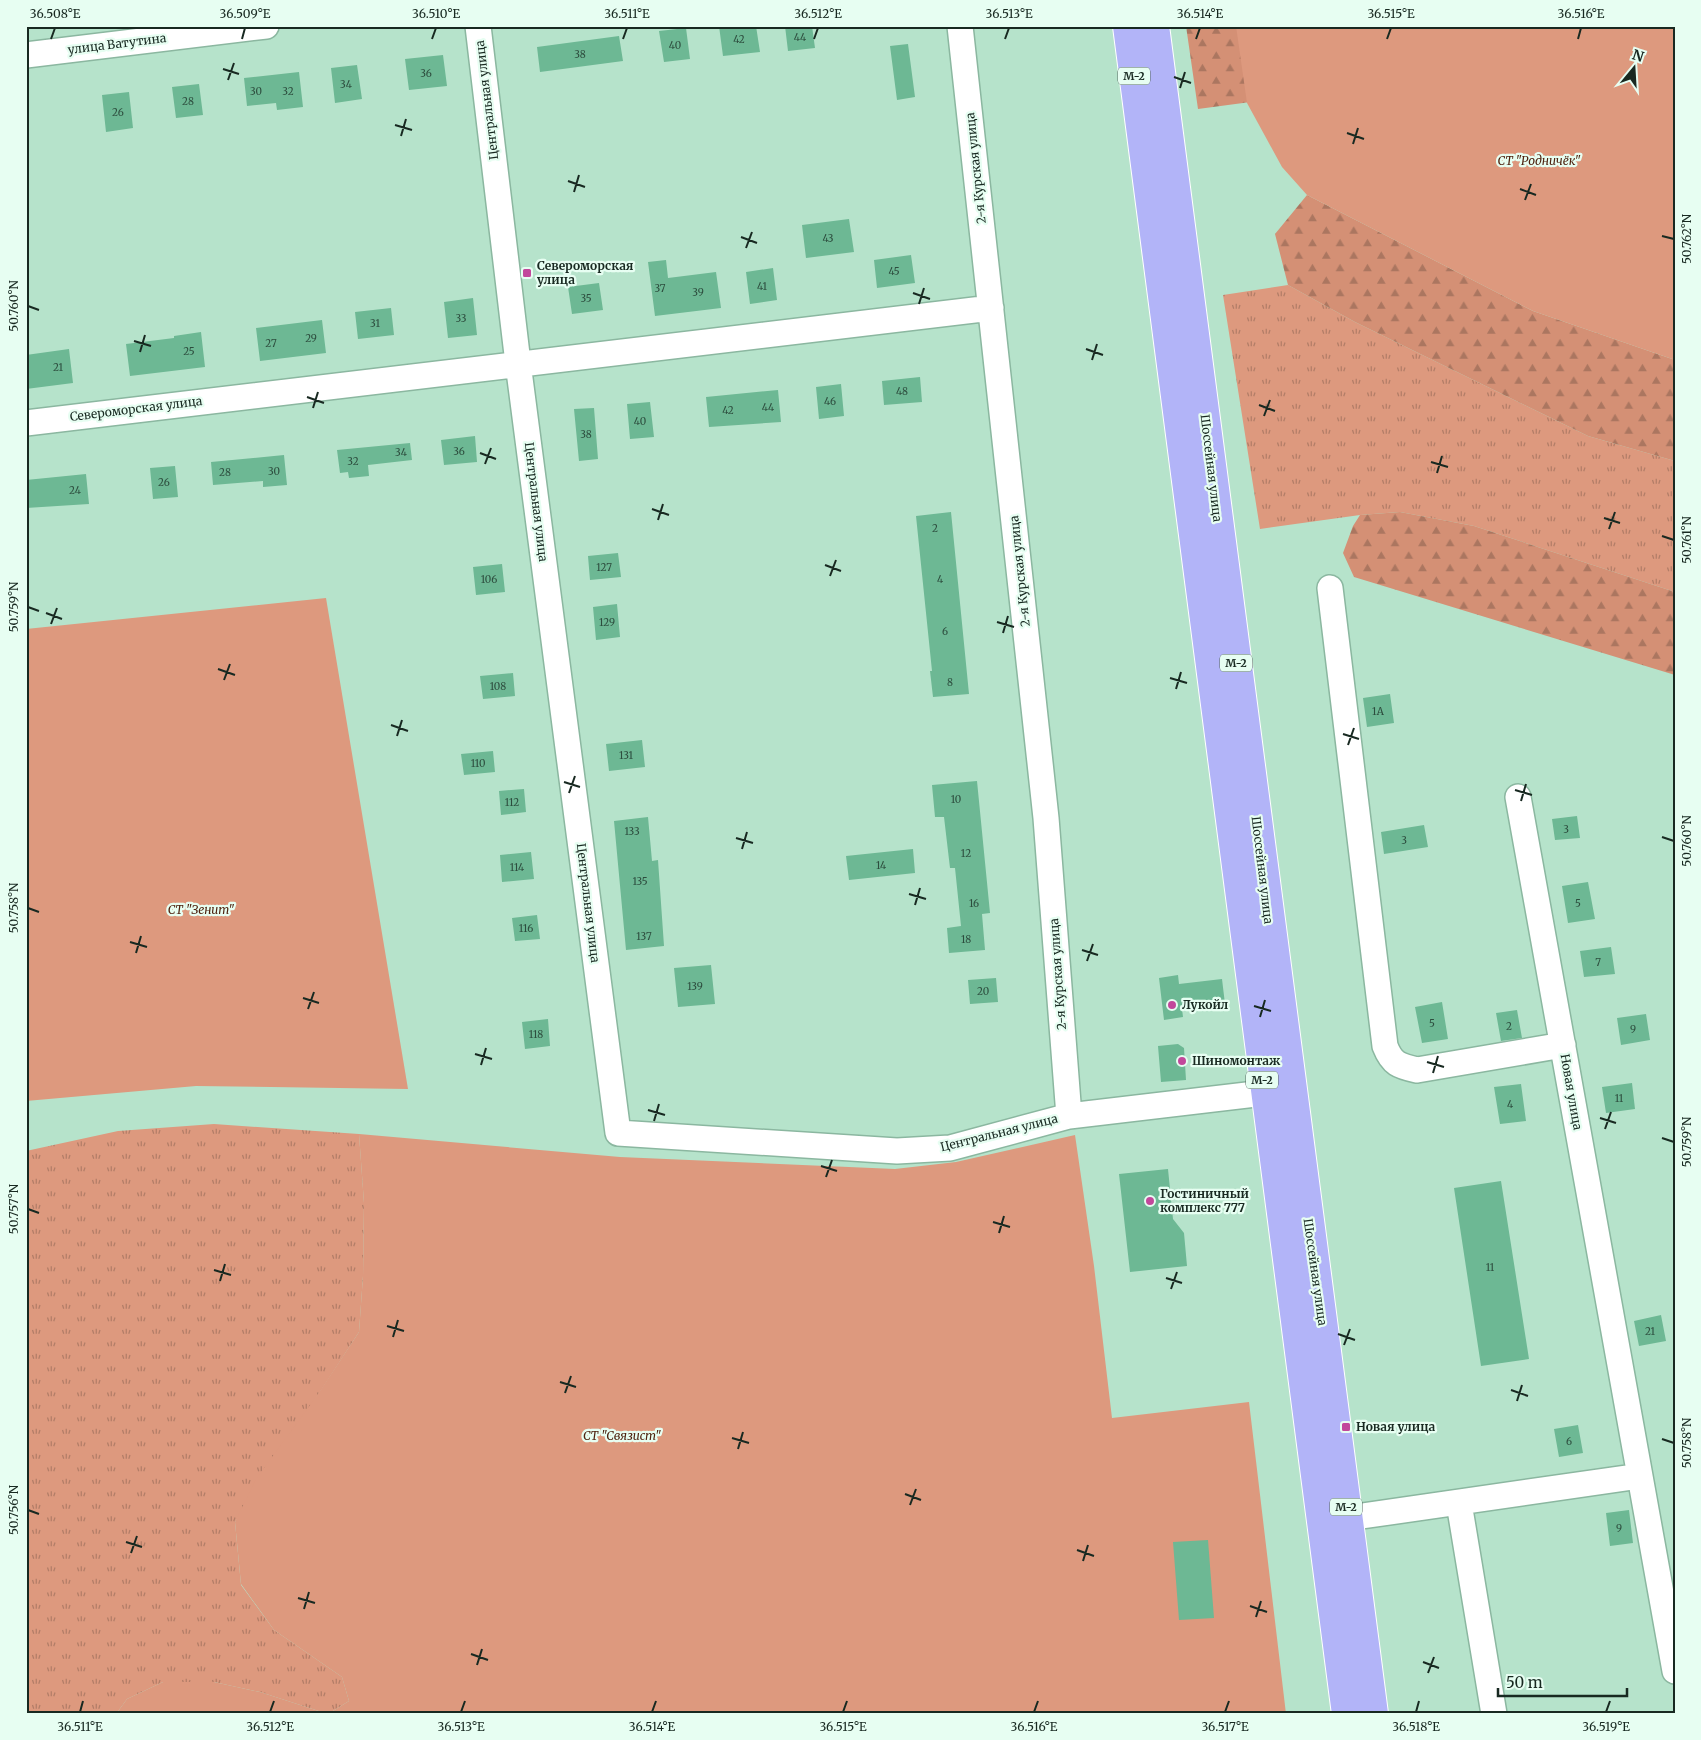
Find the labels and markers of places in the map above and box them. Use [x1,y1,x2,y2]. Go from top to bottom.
place label: Североморская улица [537,258,633,287]
marker: Североморская улица [521,267,533,279]
place label: Лукойл [1182,997,1229,1012]
marker: Лукойл [1166,999,1178,1011]
place label: Шиномонтаж [1192,1053,1281,1068]
marker: Шиномонтаж [1176,1055,1188,1067]
place label: Гостиничный комплекс 777 [1160,1186,1250,1215]
marker: Гостиничный комплекс 777 [1144,1195,1156,1207]
place label: Новая улица [1356,1419,1436,1434]
marker: Новая улица [1340,1421,1352,1433]

